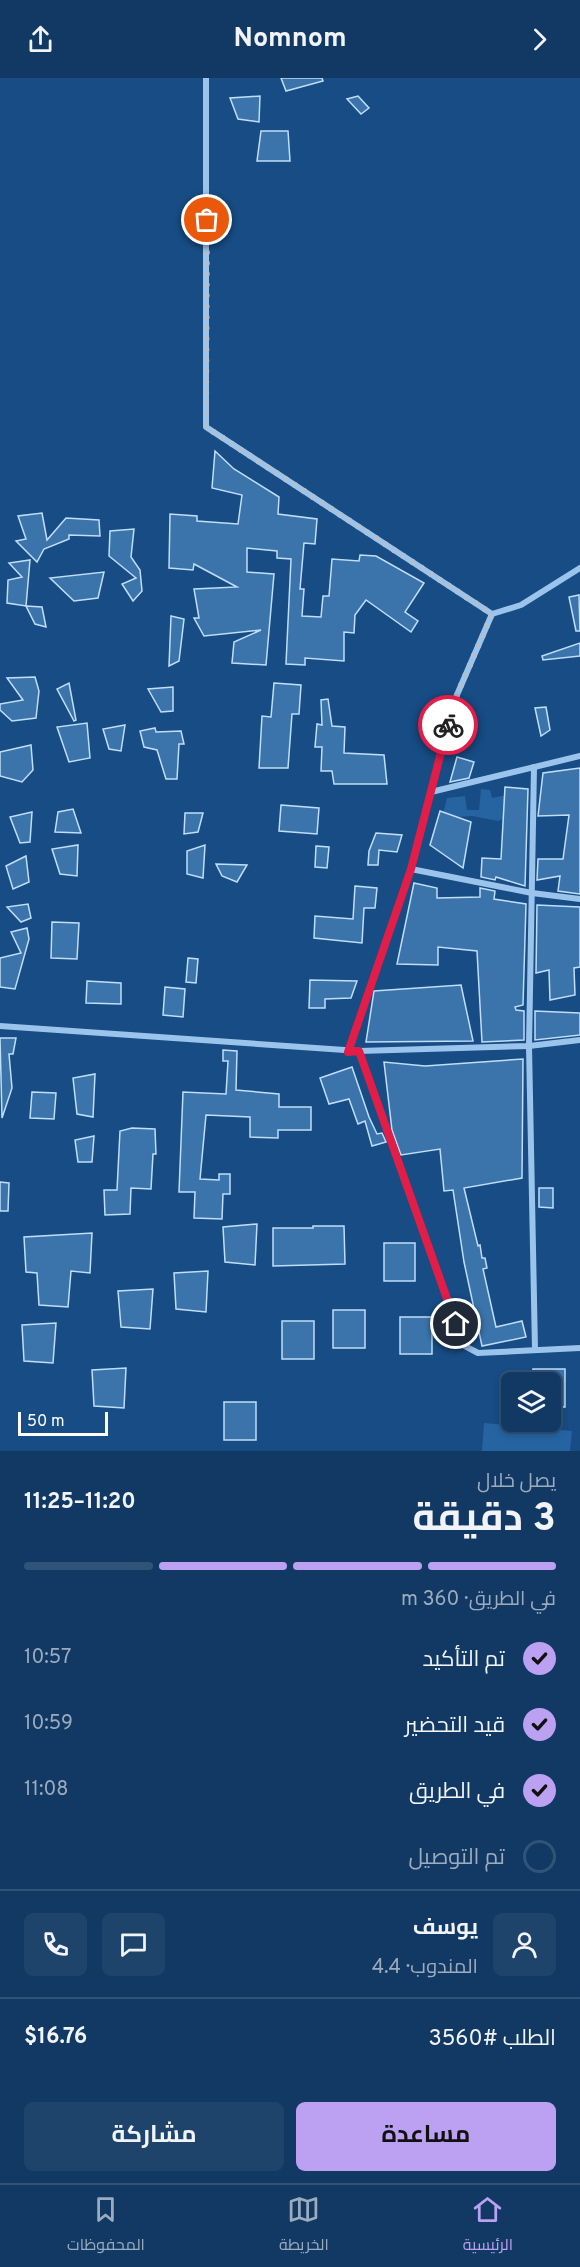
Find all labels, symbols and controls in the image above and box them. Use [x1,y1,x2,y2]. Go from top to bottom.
text: Nomnom [233,22,347,56]
icon: share [24,23,57,56]
icon: forward [523,23,556,56]
pin [181,194,232,245]
icon: bag [190,203,223,236]
courier [418,695,478,755]
icon: bike [432,709,465,742]
pin [430,1298,481,1349]
icon: home [439,1307,472,1340]
map controls [501,1372,561,1432]
button: layers [501,1372,561,1432]
scale bar [18,1409,108,1436]
text: 50 m [27,1412,65,1432]
text: يصل خلال [477,1469,556,1495]
text: 11:20–11:25 [24,1489,136,1516]
text: 3 دقيقة [413,1496,556,1545]
text: في الطريق · 360 m [401,1587,556,1613]
icon: check [523,1642,556,1675]
text: 10:57 [24,1645,71,1671]
text: تم التأكيد [423,1647,505,1674]
icon: check [523,1708,556,1741]
text: 10:59 [24,1711,73,1737]
text: قيد التحضير [405,1713,505,1740]
icon: check [523,1774,556,1807]
text: 11:08 [24,1777,68,1803]
text: في الطريق [409,1779,505,1806]
text: تم التوصيل [408,1845,505,1872]
button: phone [24,1913,87,1976]
button: chat [102,1913,165,1976]
button: person [493,1913,556,1976]
text: يوسف [413,1915,478,1942]
text: المندوب · 4.4 [372,1955,478,1981]
text: $16.76 [24,2024,87,2051]
text: الطلب #3560 [428,2026,556,2053]
button: مشاركة [24,2102,284,2171]
button: مساعدة [296,2102,556,2171]
tab: المحفوظات [67,2193,145,2259]
tab: الخريطة [279,2193,329,2259]
tab: الرئيسية [463,2193,513,2259]

